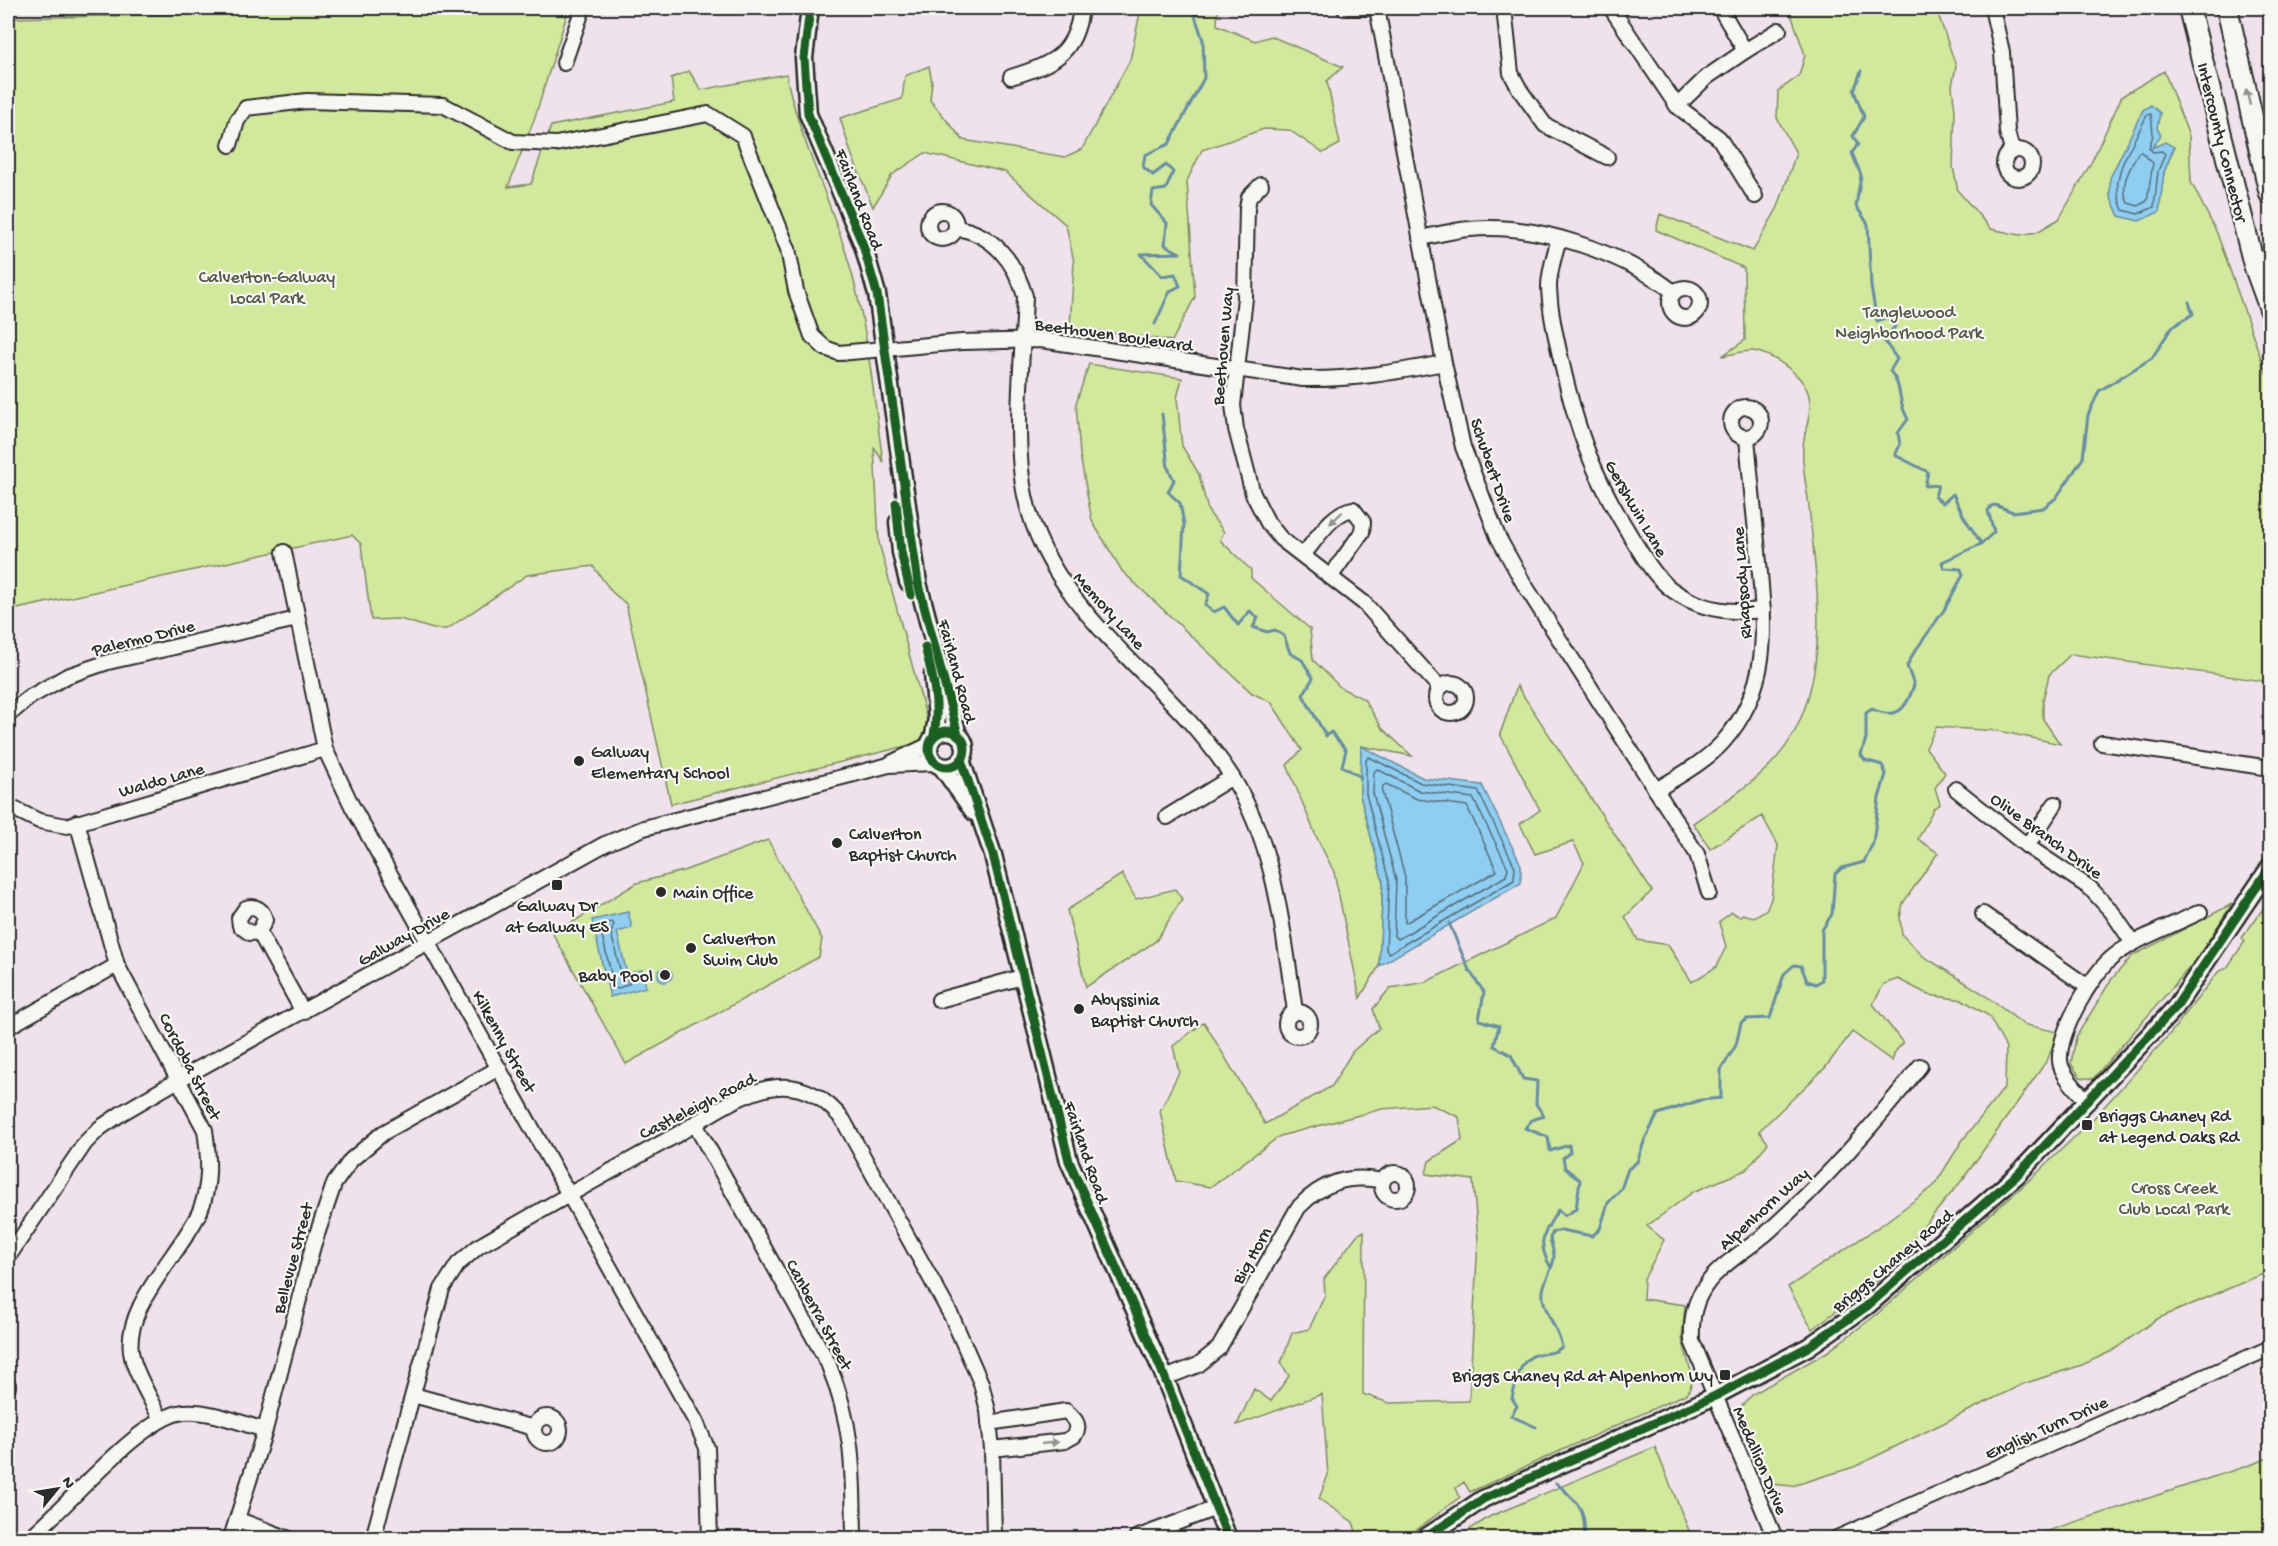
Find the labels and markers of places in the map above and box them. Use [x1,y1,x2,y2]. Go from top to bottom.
place label: Galway Elementary School [591,743,730,785]
marker: Galway Elementary School [572,754,586,768]
place label: Calverton Baptist Church [848,825,957,867]
marker: Calverton Baptist Church [830,836,844,850]
marker: Galway Dr at Galway ES [550,878,564,892]
place label: Main Office [673,884,754,905]
marker: Main Office [654,885,668,899]
place label: Galway Dr at Galway ES [505,897,609,939]
place label: Calverton Swim Club [703,930,778,972]
marker: Calverton Swim Club [684,941,698,955]
place label: Baby Pool [578,967,653,988]
marker: Baby Pool [658,968,672,982]
place label: Abyssinia Baptist Church [1090,991,1199,1033]
marker: Abyssinia Baptist Church [1072,1002,1086,1016]
place label: Briggs Chaney Rd at Legend Oaks Rd [2098,1107,2241,1149]
marker: Briggs Chaney Rd at Legend Oaks Rd [2080,1118,2094,1132]
place label: Briggs Chaney Rd at Alpenhorn Wy [1451,1367,1713,1388]
marker: Briggs Chaney Rd at Alpenhorn Wy [1718,1368,1732,1382]

